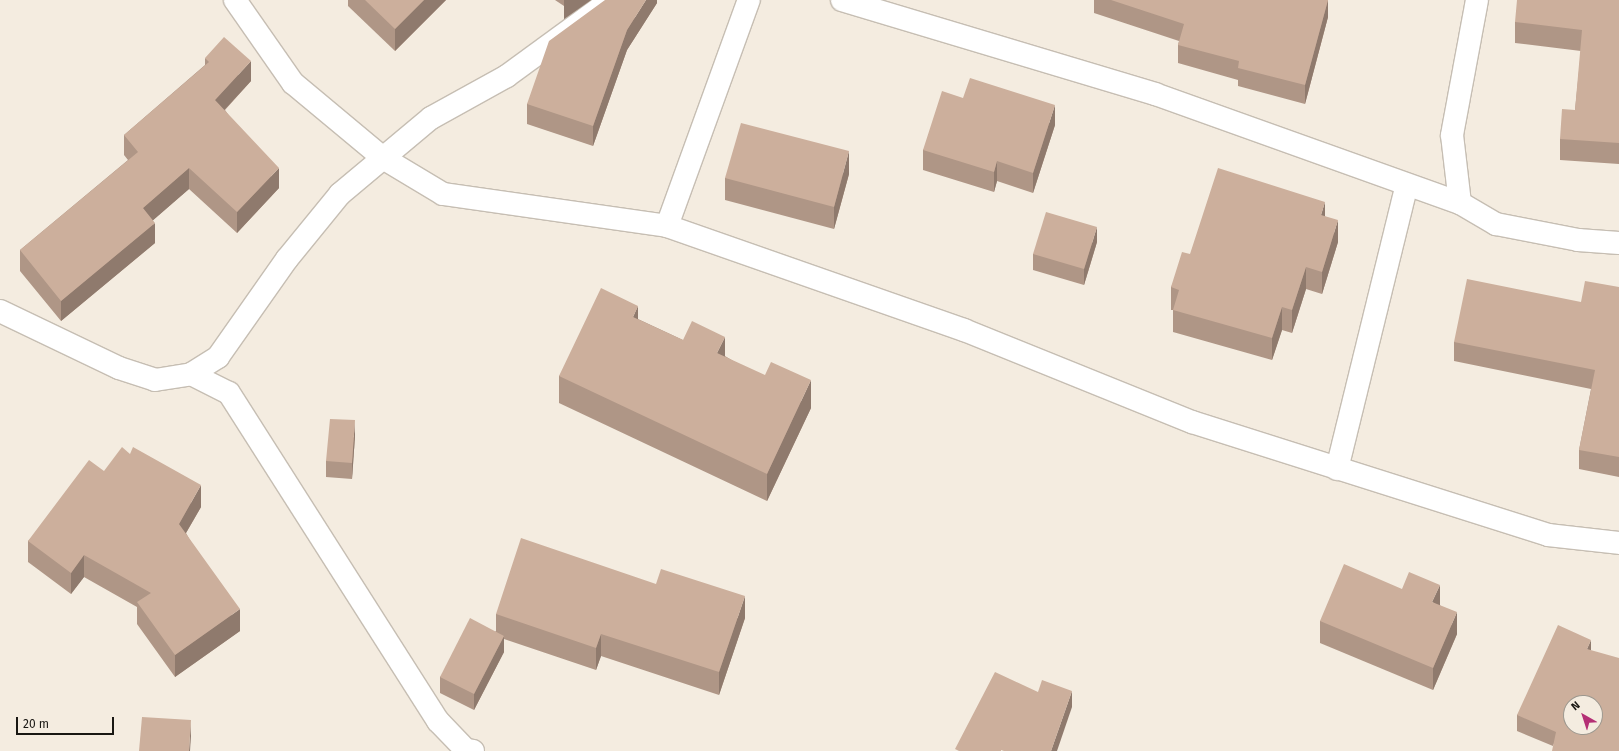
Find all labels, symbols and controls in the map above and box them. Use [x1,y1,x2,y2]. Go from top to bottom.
north arrow [1563,695,1603,735]
text: N [1569,699,1583,713]
scale bar [18,709,116,735]
text: 20 m [23,717,49,731]

